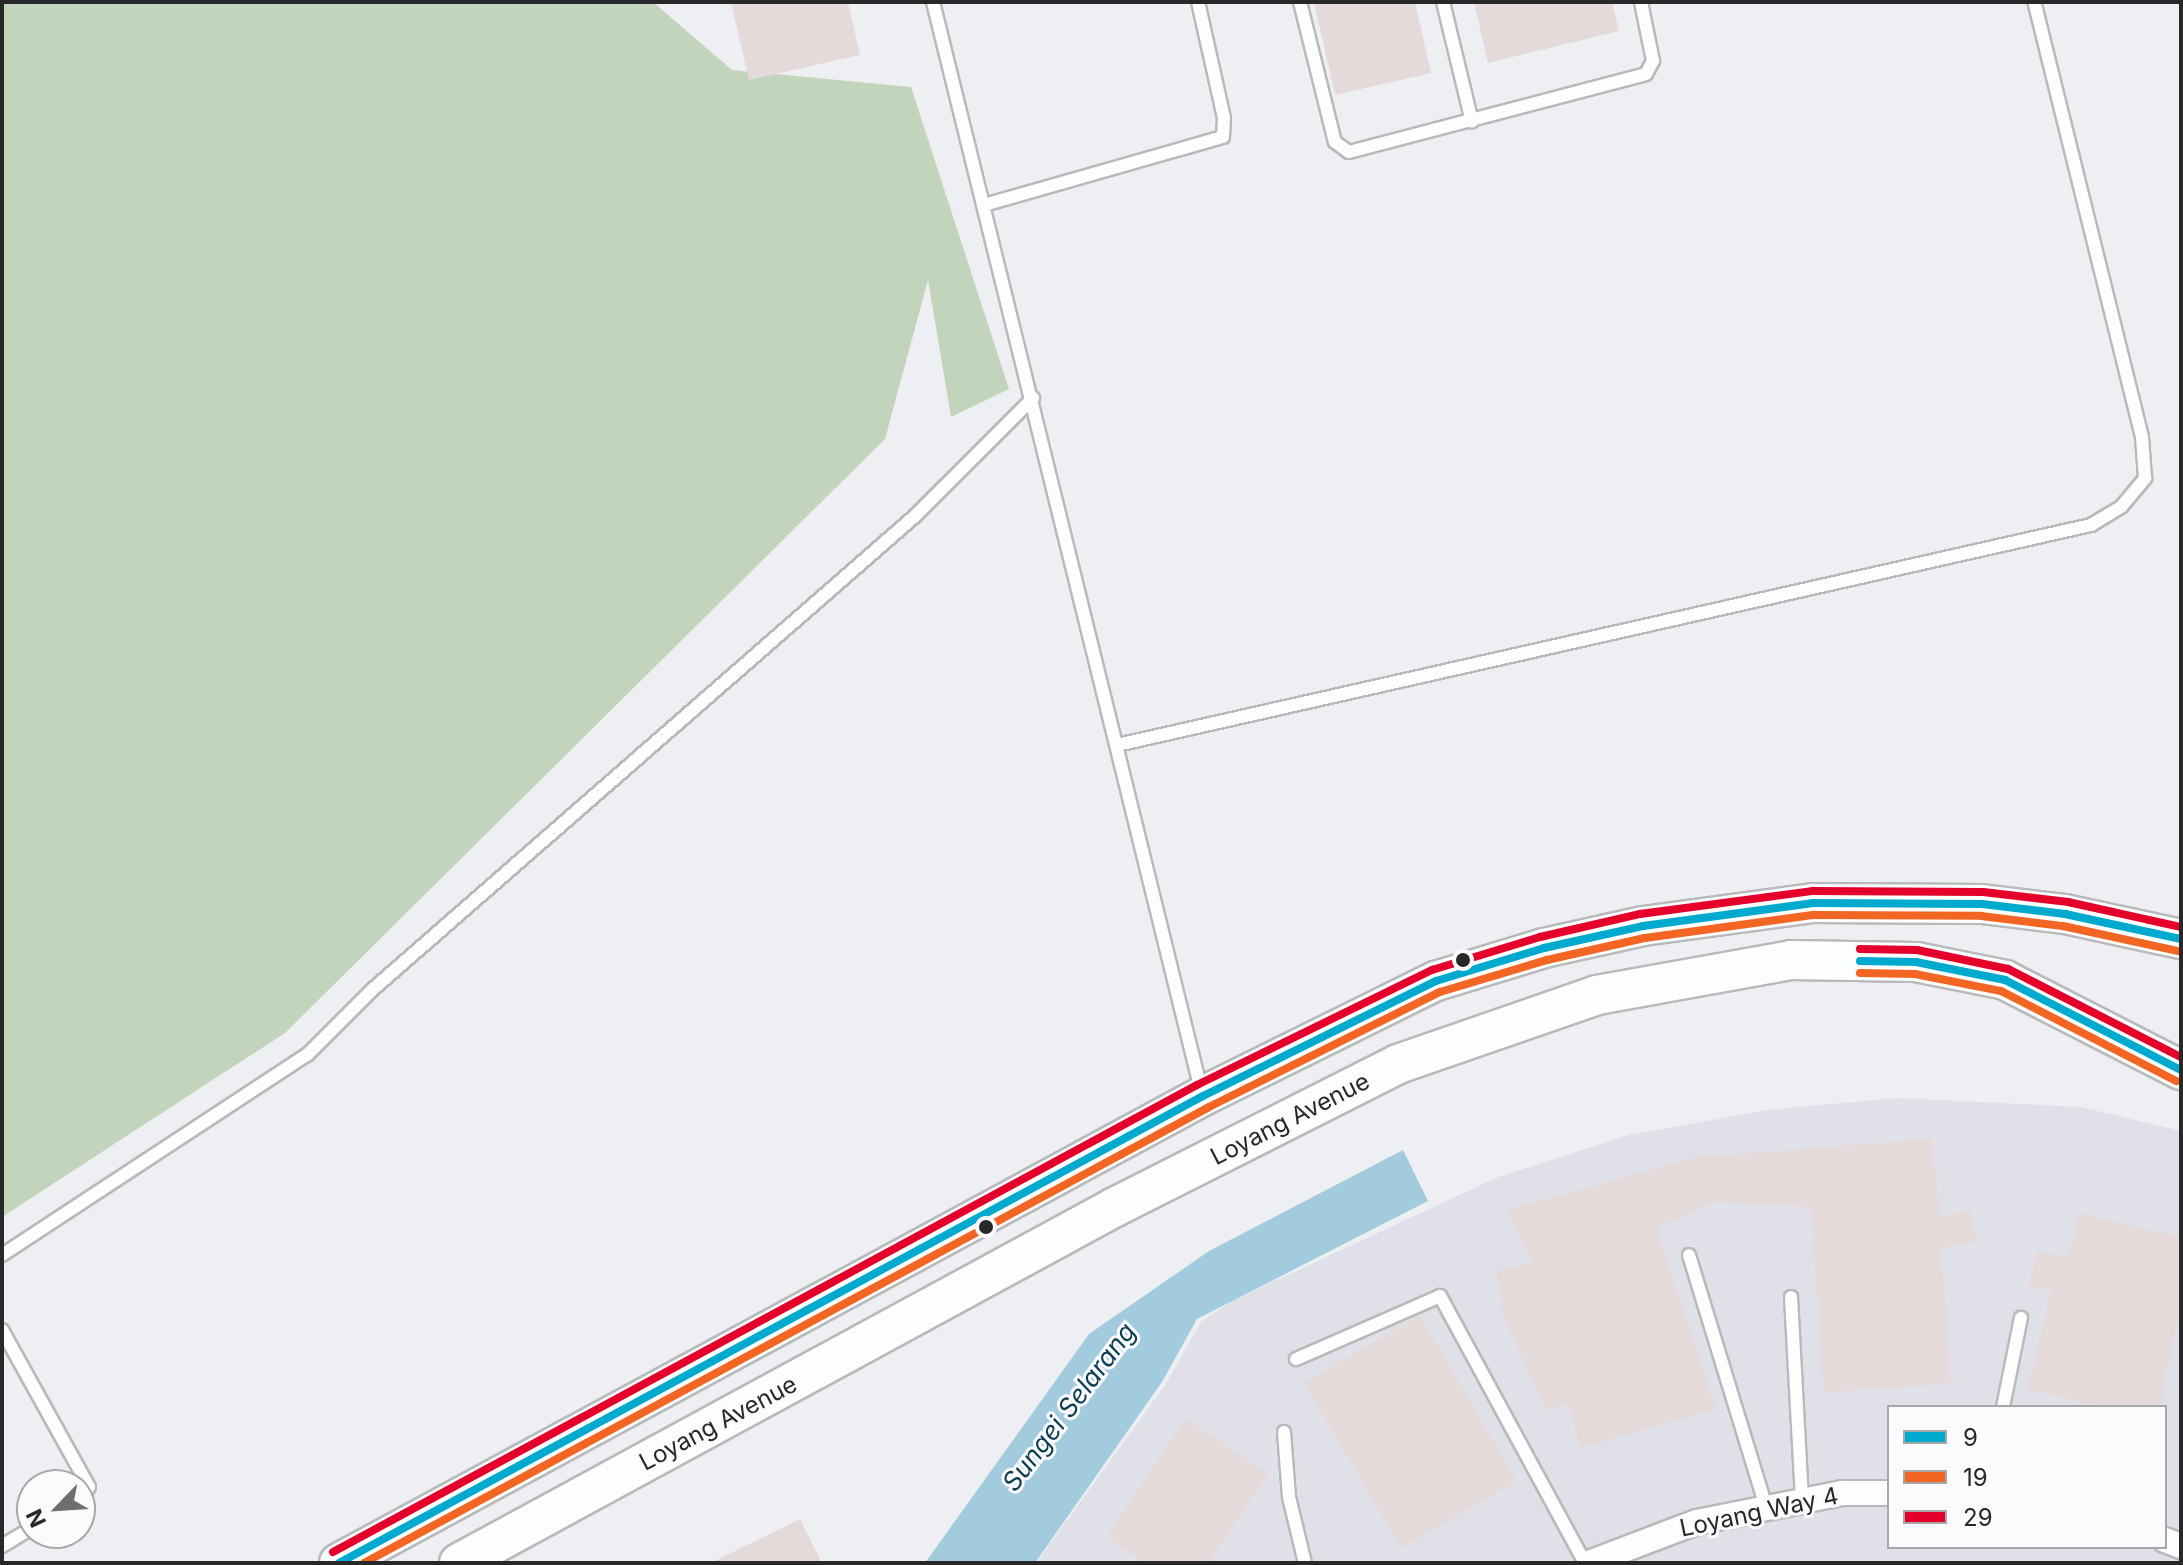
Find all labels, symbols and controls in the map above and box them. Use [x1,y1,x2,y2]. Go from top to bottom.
unlabelled marker [1455,952,1471,968]
street label: Loyang Avenue [1206,1067,1374,1171]
unlabelled marker [978,1219,994,1235]
water label: Sungei Selarang [996,1317,1142,1497]
street label: Loyang Avenue [634,1369,802,1477]
legend [1887,1405,2167,1549]
text: 9 [1963,1423,1978,1452]
text: 19 [1963,1463,1988,1492]
north arrow [16,1469,96,1549]
street label: Loyang Way 4 [1677,1481,1841,1543]
text: 29 [1963,1503,1993,1532]
text: N [21,1505,51,1531]

